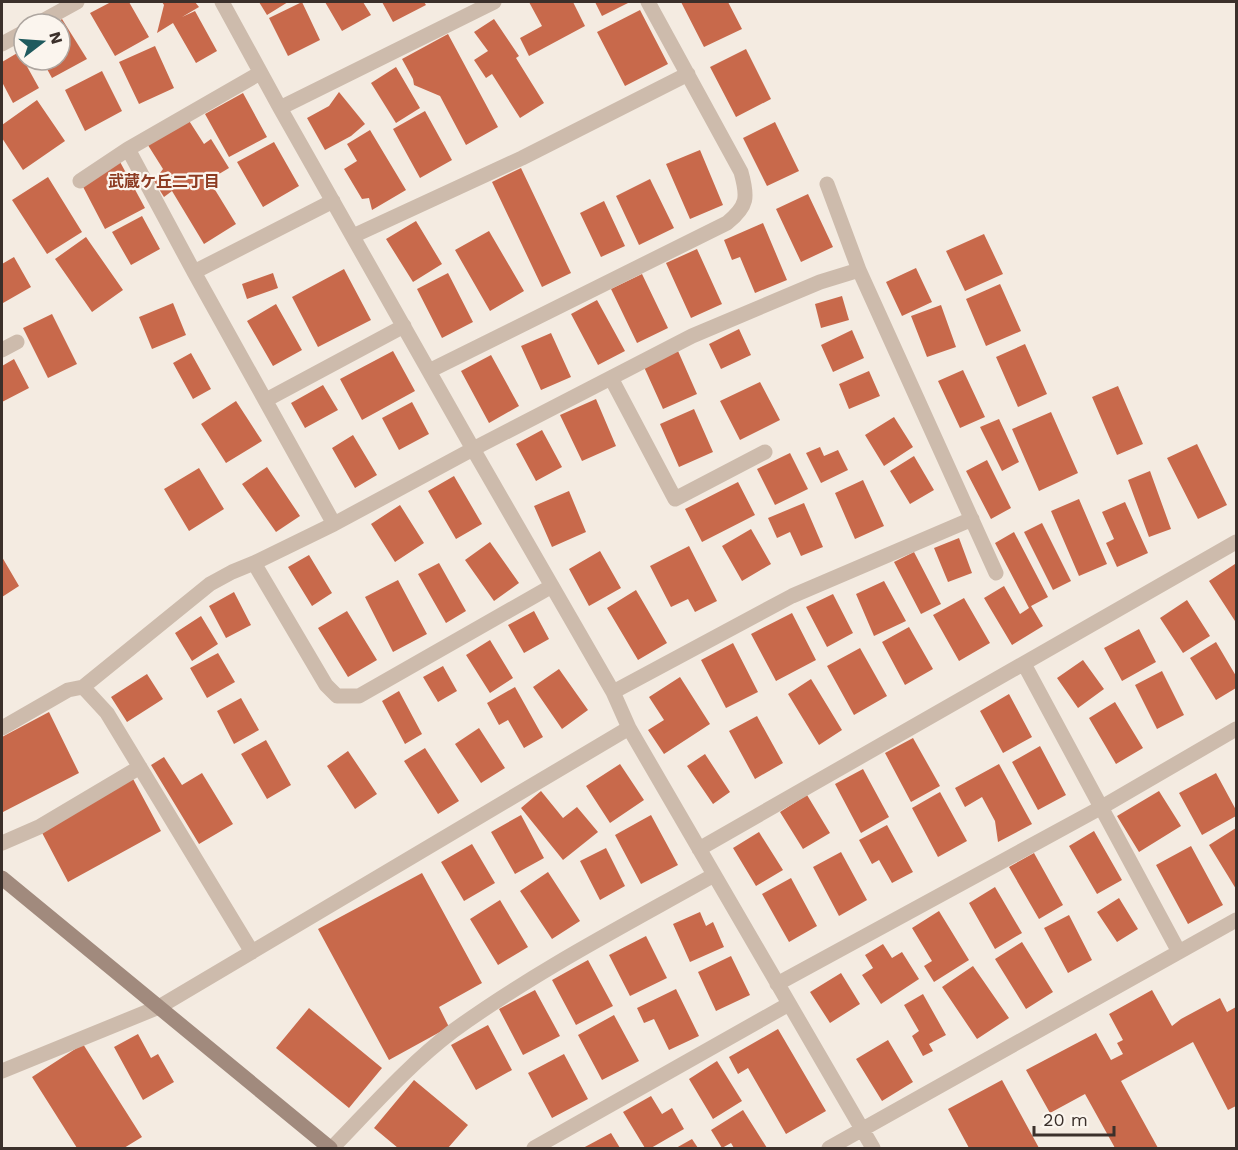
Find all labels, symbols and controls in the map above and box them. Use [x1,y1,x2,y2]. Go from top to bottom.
north arrow [12,12,72,72]
text: N [45,29,67,46]
district label: 武蔵ケ丘二丁目 [108,172,220,191]
scale bar [1034,1099,1114,1137]
text: 20 m [1043,1109,1088,1130]

